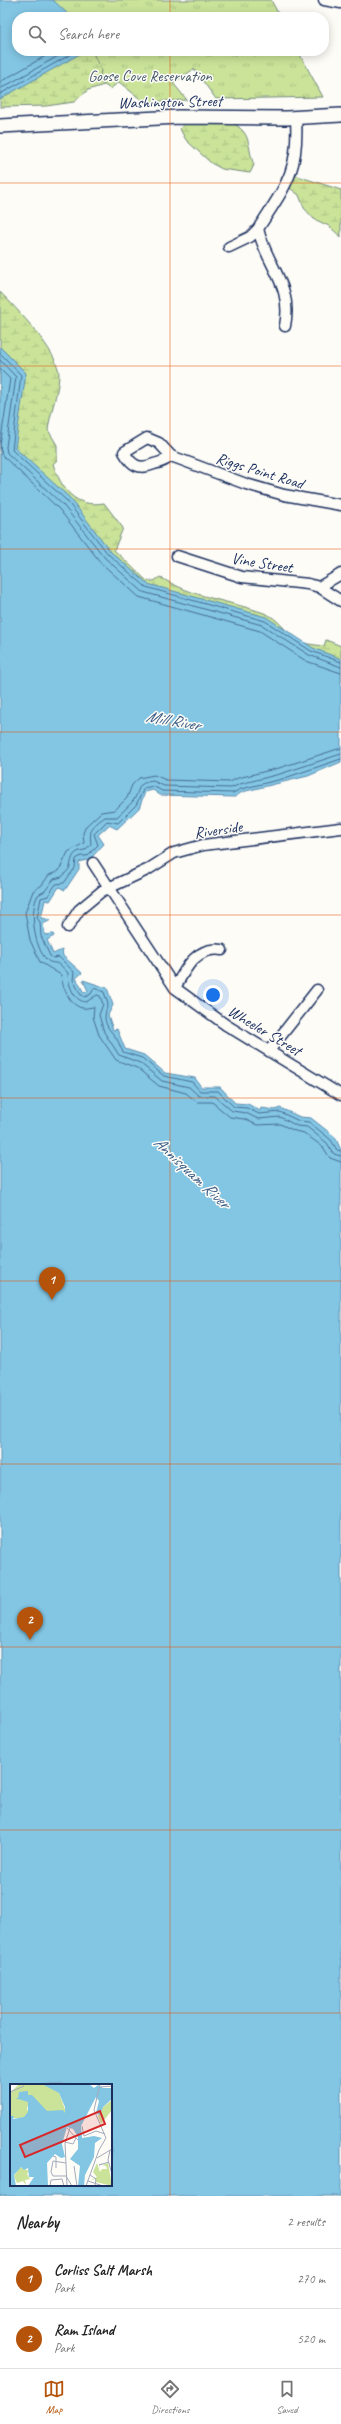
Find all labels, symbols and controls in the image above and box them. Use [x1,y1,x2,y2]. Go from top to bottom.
search box [12,12,329,56]
icon: search [26,23,48,45]
text: Search here [58,25,119,44]
park label: Goose Cove Reservation [88,66,213,86]
street label: Washington Street [118,91,225,113]
street label: Riggs Point Road [213,448,309,495]
street label: Vine Street [230,548,296,578]
water label: Mill River [144,705,204,736]
street label: Riverside [193,817,245,843]
your location [203,985,223,1005]
street label: Wheeler Street [224,1001,307,1062]
water label: Annisquam River [149,1132,236,1215]
pin: 1 [39,1267,65,1300]
pin: 2 [17,1607,43,1640]
inset map [10,2084,112,2186]
text: Nearby [16,2212,59,2233]
text: 2 results [287,2214,325,2230]
text: Corliss Salt Marsh [54,2261,152,2280]
text: 1 [26,2271,32,2287]
text: 270 m [297,2271,325,2287]
text: Park [54,2280,75,2296]
text: Ram Island [54,2321,114,2340]
text: 2 [26,2331,32,2347]
text: 520 m [297,2331,325,2347]
text: Park [54,2340,75,2356]
tab: Map [43,2378,65,2416]
tab: Directions [151,2378,190,2416]
tab: Saved [276,2378,298,2416]

